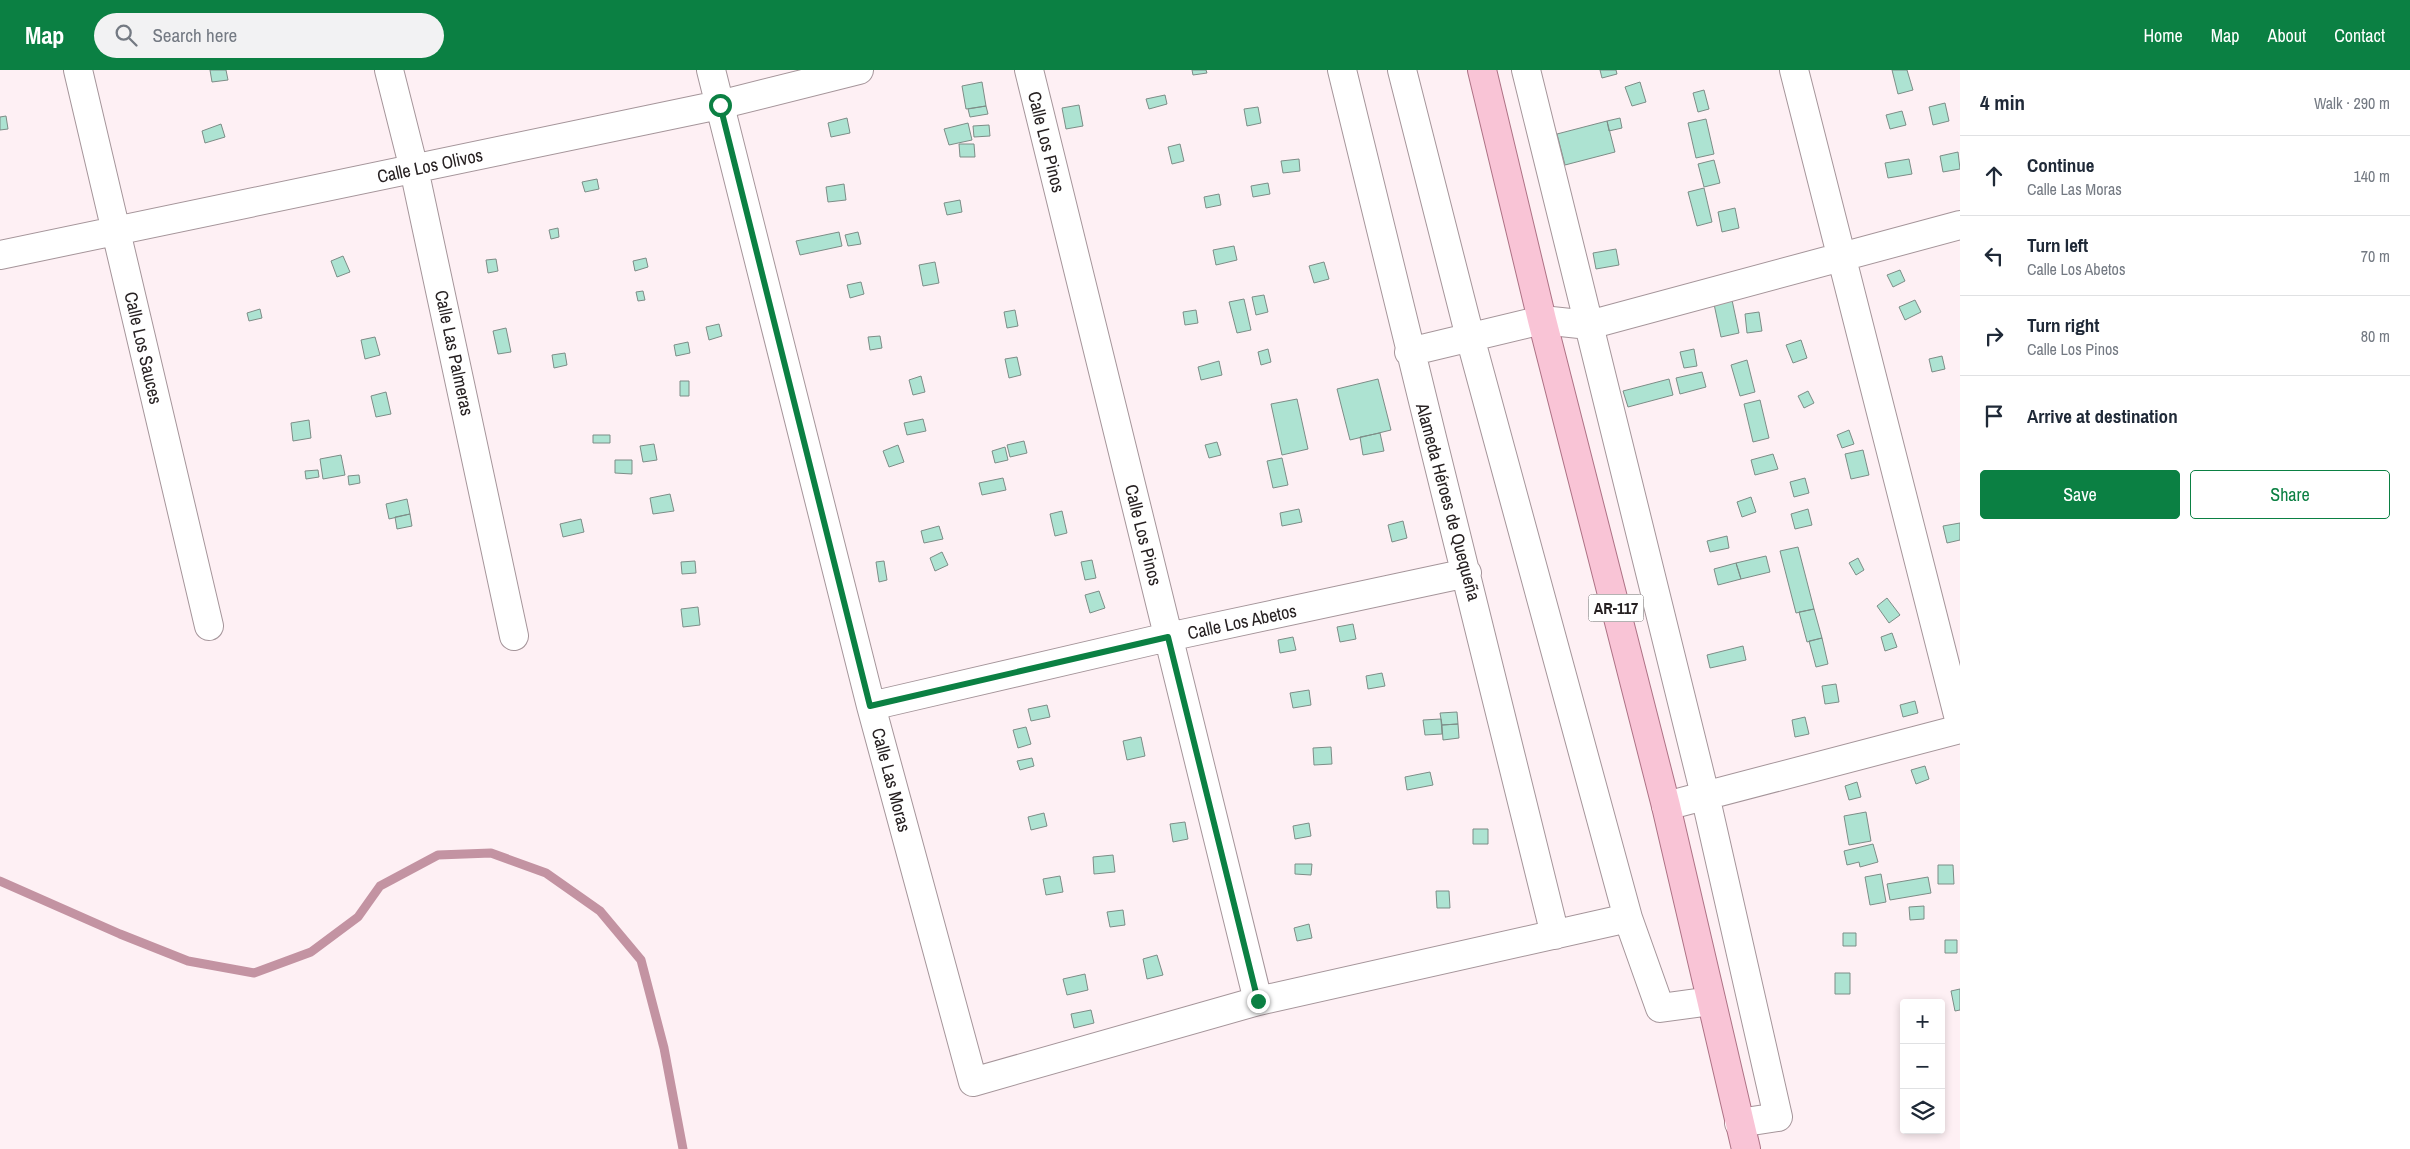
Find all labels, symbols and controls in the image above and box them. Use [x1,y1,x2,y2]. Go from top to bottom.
search box [94,13,444,58]
text: Map [25,19,64,51]
icon: search [112,21,140,49]
text: Search here [152,22,237,48]
text: Home [2143,23,2183,48]
text: Map [2211,23,2240,48]
text: About [2268,23,2306,48]
text: Contact [2334,23,2385,48]
text: 4 min [1980,88,2025,117]
street label: Calle Los Pinos [1022,89,1071,195]
text: Walk · 290 m [2314,92,2390,114]
route start [709,94,732,117]
street label: Calle Los Olivos [375,142,485,189]
text: Continue [2027,152,2095,178]
icon: ahead [1980,162,2008,190]
text: 140 m [2354,165,2390,187]
text: Calle Las Moras [2027,178,2122,200]
text: Turn left [2027,232,2088,258]
icon: left [1980,242,2008,270]
text: 70 m [2361,245,2390,267]
text: Calle Los Abetos [2027,258,2125,280]
street label: Calle Las Palmeras [429,288,480,418]
street label: Calle Los Sauces [118,289,169,407]
text: Turn right [2027,312,2099,338]
icon: right [1980,322,2008,350]
text: 80 m [2361,325,2390,347]
text: Calle Los Pinos [2027,338,2119,360]
street label: Alameda Héroes de Quequeña [1410,399,1487,603]
icon: arrive [1980,402,2008,430]
text: Arrive at destination [2027,403,2178,429]
button: Save [1980,470,2180,519]
button: Share [2190,470,2390,519]
street label: Calle Los Pinos [1119,482,1168,588]
road number: AR-117 [1588,594,1644,622]
street label: Calle Los Abetos [1185,598,1299,645]
street label: Calle Las Moras [866,725,917,835]
route end [1247,990,1270,1013]
map controls [1900,999,1945,1134]
button: + [1900,999,1945,1044]
button: − [1900,1044,1945,1089]
button: layers [1900,1089,1945,1134]

